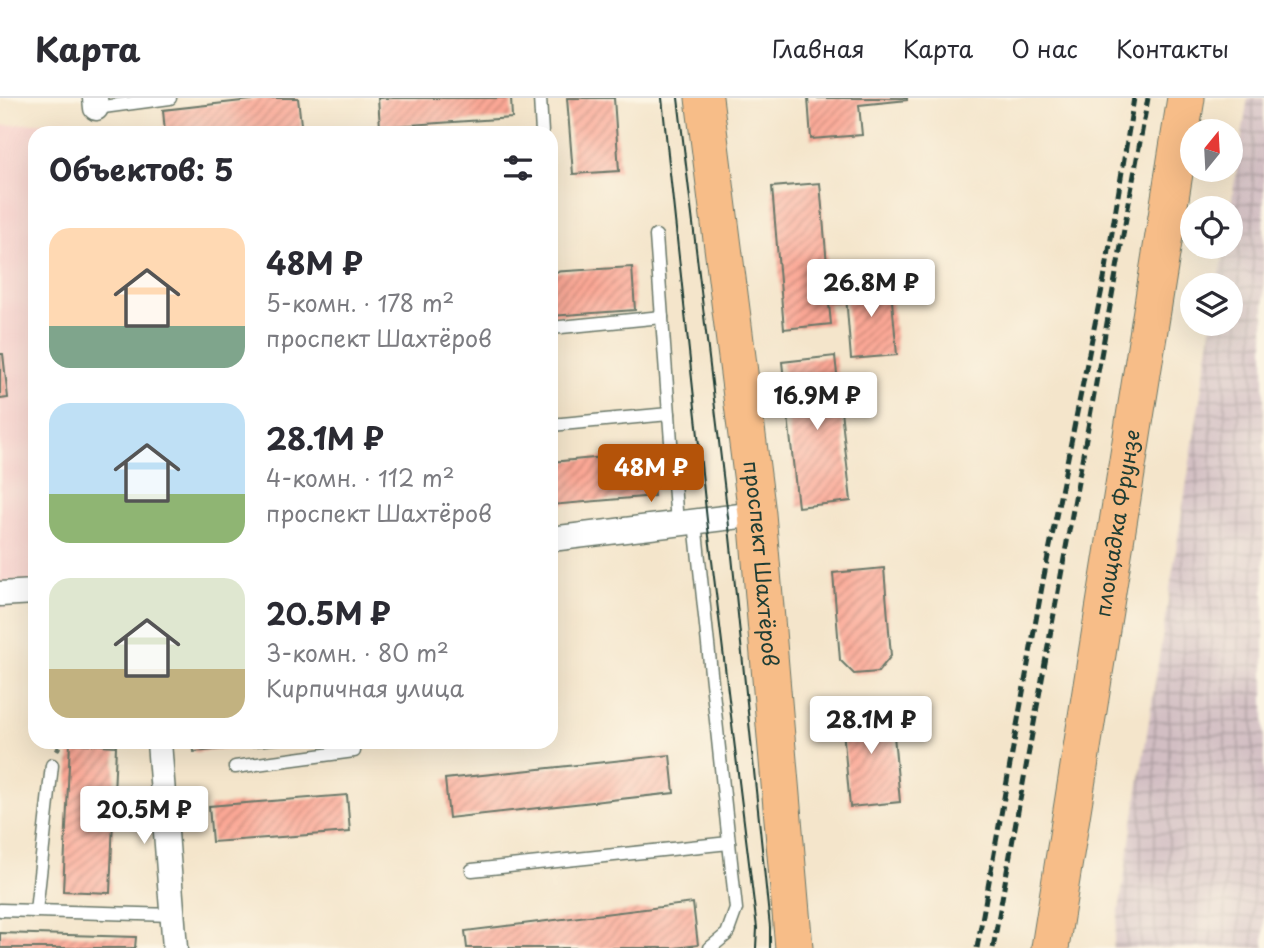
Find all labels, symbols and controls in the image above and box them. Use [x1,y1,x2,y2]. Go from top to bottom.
text: Карта [35,23,141,73]
text: Главная [772,30,865,66]
text: Карта [903,30,973,66]
text: О нас [1011,30,1078,66]
text: Контакты [1116,30,1229,66]
north arrow [1180,119,1242,182]
map controls [1180,119,1243,336]
text: Объектов: 5 [49,146,234,191]
icon: filters [499,149,537,187]
button: locate [1180,196,1243,259]
text: 48M ₽ [266,240,363,285]
icon: home [105,256,189,340]
pin: 26.8M ₽ [806,260,936,319]
text: 26.8M ₽ [823,264,919,299]
button: layers [1180,273,1243,336]
text: 5-комн. · 178 m² [266,285,454,320]
text: проспект Шахтёров [266,320,492,355]
pin: 16.9M ₽ [752,372,882,432]
text: 16.9M ₽ [773,377,861,412]
text: 28.1M ₽ [266,415,384,460]
street label: площадка Фрунзе [1085,427,1147,619]
icon: home [105,431,189,515]
pin: 48M ₽ [602,444,700,504]
text: 48M ₽ [614,449,688,484]
street label: проспект Шахтёров [736,459,788,667]
text: 4-комн. · 112 m² [266,460,455,495]
text: проспект Шахтёров [266,495,492,530]
text: 20.5M ₽ [266,590,391,635]
icon: home [105,606,189,690]
text: 3-комн. · 80 m² [266,635,449,670]
text: Кирпичная улица [266,670,464,705]
pin: 28.1M ₽ [806,696,936,756]
text: 28.1M ₽ [826,701,916,736]
pin: 20.5M ₽ [79,786,209,846]
text: 20.5M ₽ [96,791,192,826]

